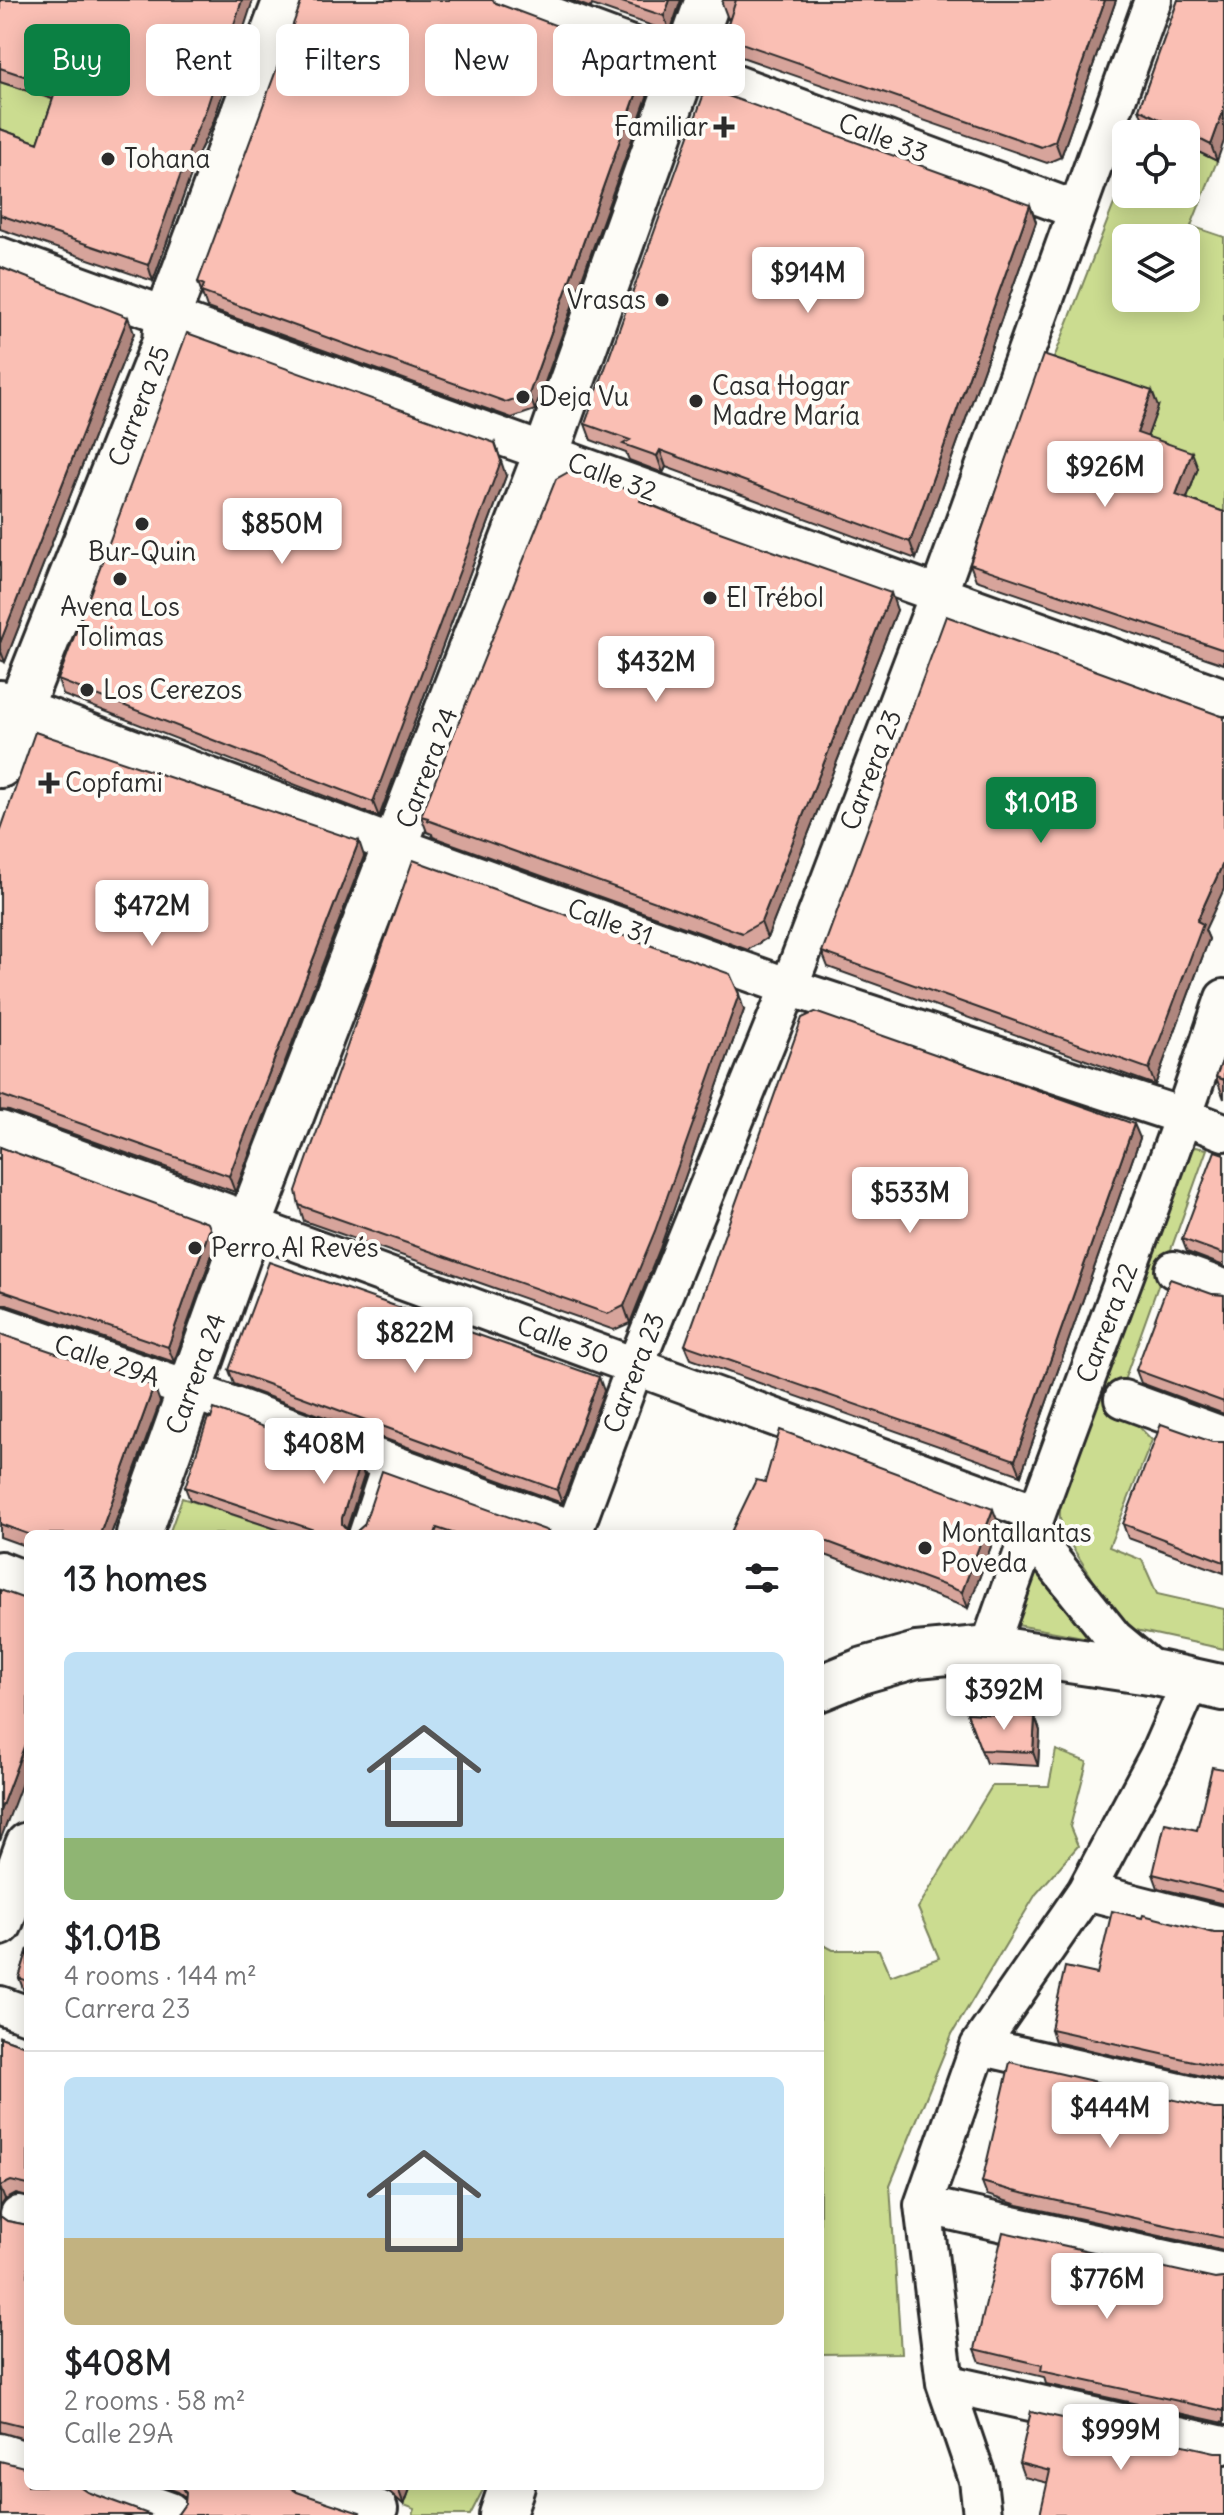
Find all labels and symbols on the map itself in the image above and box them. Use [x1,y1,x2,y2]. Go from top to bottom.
street label: Calle 33 [834,105,933,170]
place label: Familiar [614,110,708,143]
marker: Familiar [715,118,733,136]
place label: Tohana [124,142,210,175]
marker: Tohana [99,150,117,168]
pin: $914M [752,247,864,315]
place label: Vrasas [567,283,646,316]
marker: Vrasas [653,291,671,309]
street label: Carrera 25 [100,341,177,471]
place label: Casa Hogar Madre María [712,369,860,432]
place label: Deja Vu [539,380,629,413]
marker: Deja Vu [514,388,532,406]
marker: Casa Hogar Madre María [687,392,705,410]
pin: $926M [1049,441,1161,509]
street label: Calle 32 [563,445,661,508]
pin: $850M [226,498,338,566]
marker: Bur-Quin [133,515,151,533]
place label: Bur-Quin [88,535,196,568]
marker: Avena Los Tolimas [111,570,129,588]
place label: El Trébol [726,581,824,614]
marker: El Trébol [701,589,719,607]
place label: Avena Los Tolimas [60,590,180,653]
pin: $432M [600,636,712,704]
place label: Los Cerezos [103,673,242,706]
marker: Los Cerezos [78,681,96,699]
street label: Carrera 24 [388,703,465,833]
street label: Carrera 23 [832,705,909,835]
place label: Copfami [65,766,163,799]
marker: Copfami [40,774,58,792]
pin: $1.01B [976,777,1106,845]
pin: $472M [96,880,208,948]
street label: Calle 31 [563,891,657,952]
pin: $533M [854,1167,966,1235]
place label: Perro Al Revés [211,1231,379,1264]
marker: Perro Al Revés [186,1239,204,1257]
street label: Carrera 22 [1069,1258,1145,1388]
pin: $822M [359,1307,471,1375]
street label: Calle 30 [513,1308,614,1371]
street label: Carrera 23 [595,1308,672,1438]
street label: Carrera 24 [158,1309,233,1439]
street label: Calle 29A [50,1327,164,1394]
pin: $408M [268,1418,380,1486]
place label: Montallantas Poveda [941,1516,1092,1579]
marker: Montallantas Poveda [916,1539,934,1557]
pin: $392M [948,1664,1060,1732]
pin: $444M [1054,2082,1166,2150]
pin: $776M [1051,2253,1163,2321]
pin: $999M [1065,2404,1177,2472]

